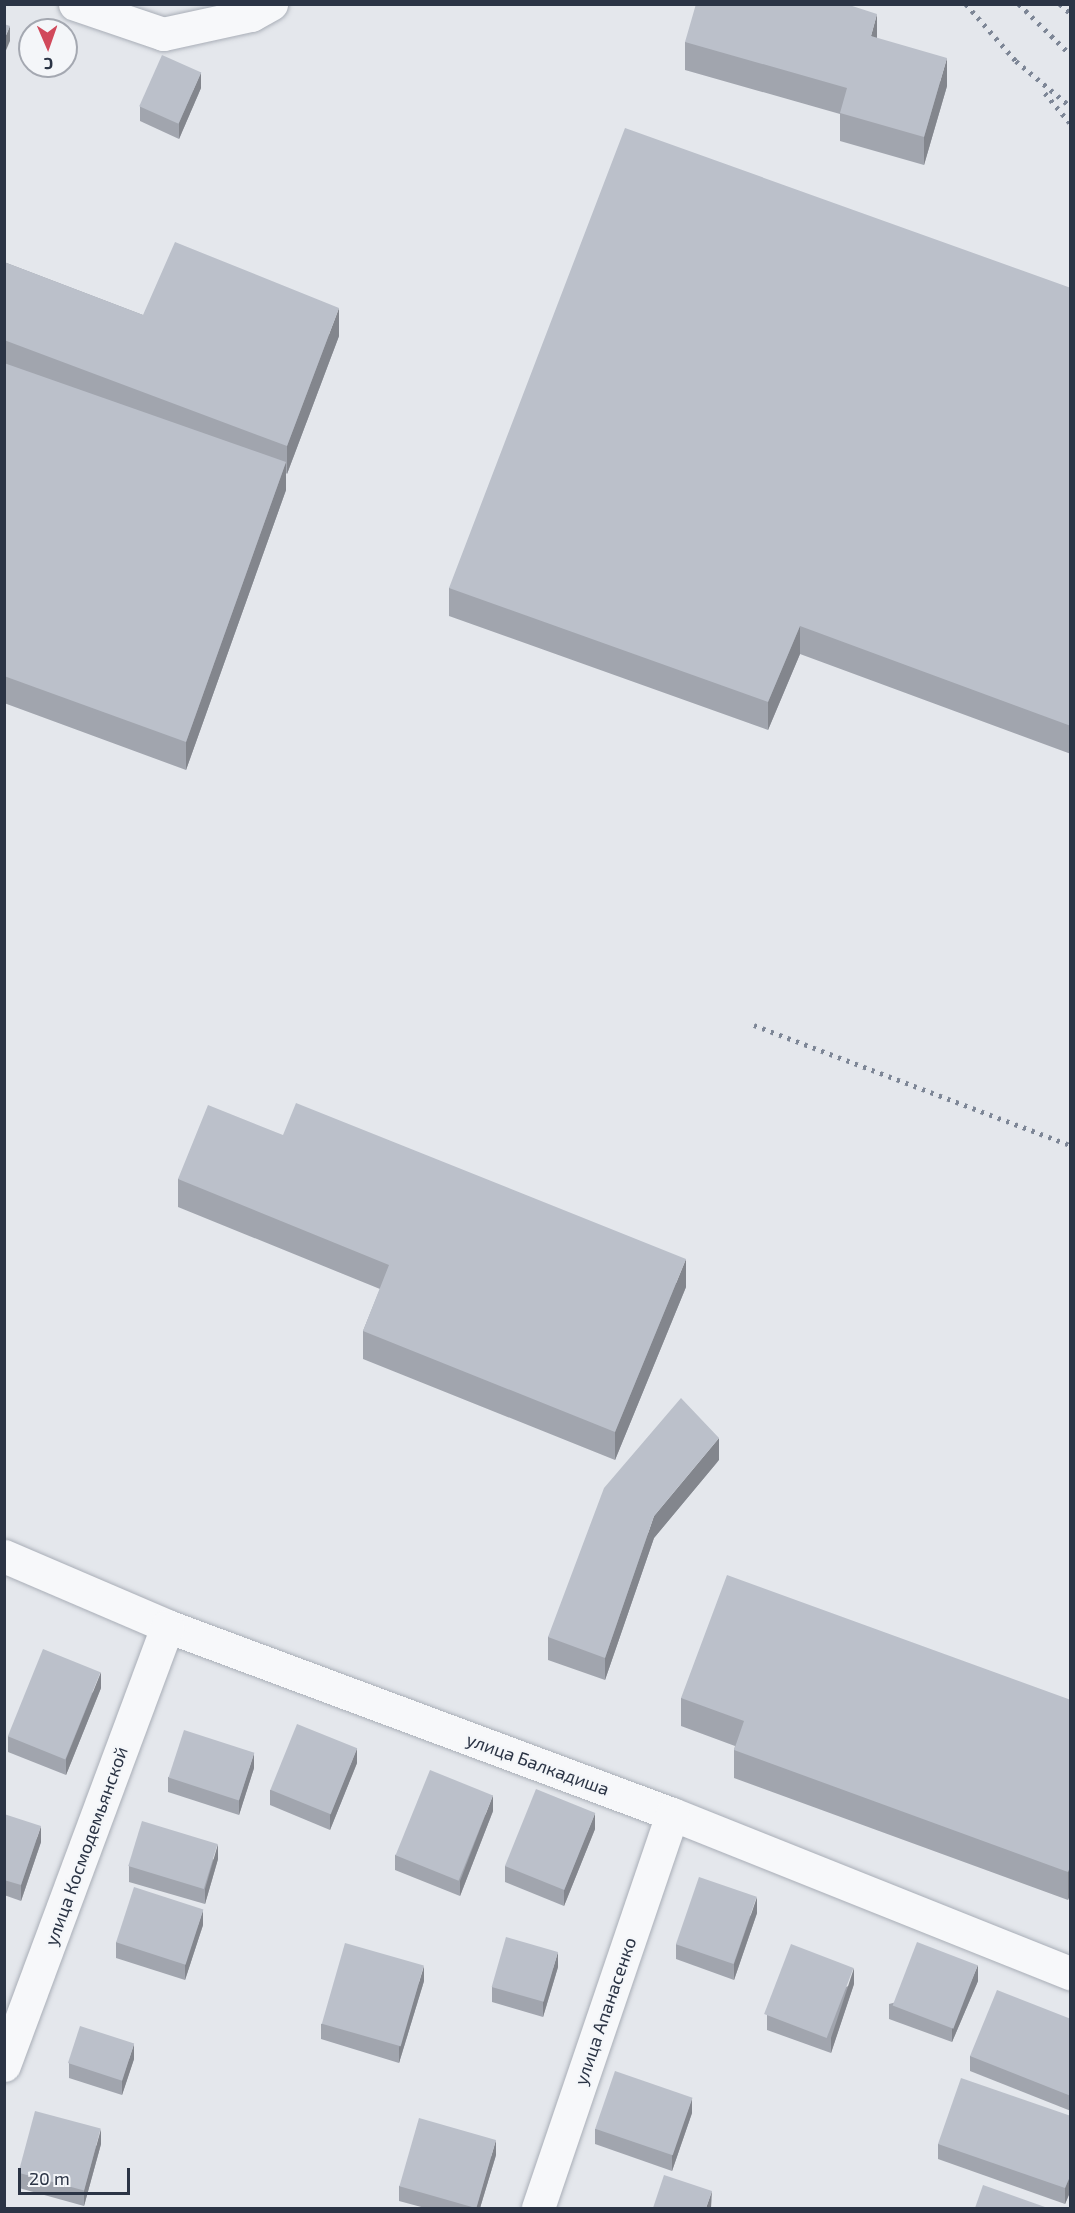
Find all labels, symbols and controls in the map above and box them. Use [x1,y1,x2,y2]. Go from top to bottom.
north arrow [18,18,78,78]
text: С [44,55,54,74]
street label: улица Балкадиша [464,1728,612,1800]
street label: улица Космодемьянской [40,1744,132,1948]
street label: улица Апанасенко [570,1934,640,2088]
scale bar [21,2156,134,2194]
text: 20 m [29,2167,70,2189]

